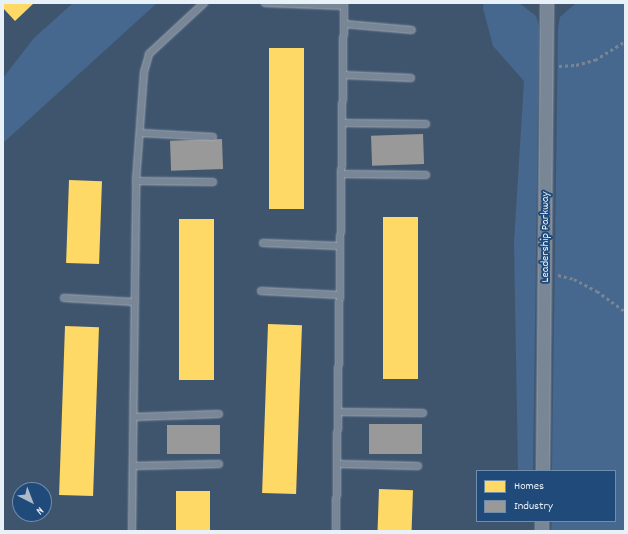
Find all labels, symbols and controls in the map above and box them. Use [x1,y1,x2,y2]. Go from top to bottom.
street label: Leadership Parkway [539,192,553,282]
legend [476,470,616,522]
text: Homes [514,478,544,495]
north arrow [12,482,52,522]
text: Industry [514,498,553,515]
text: N [32,502,47,518]

